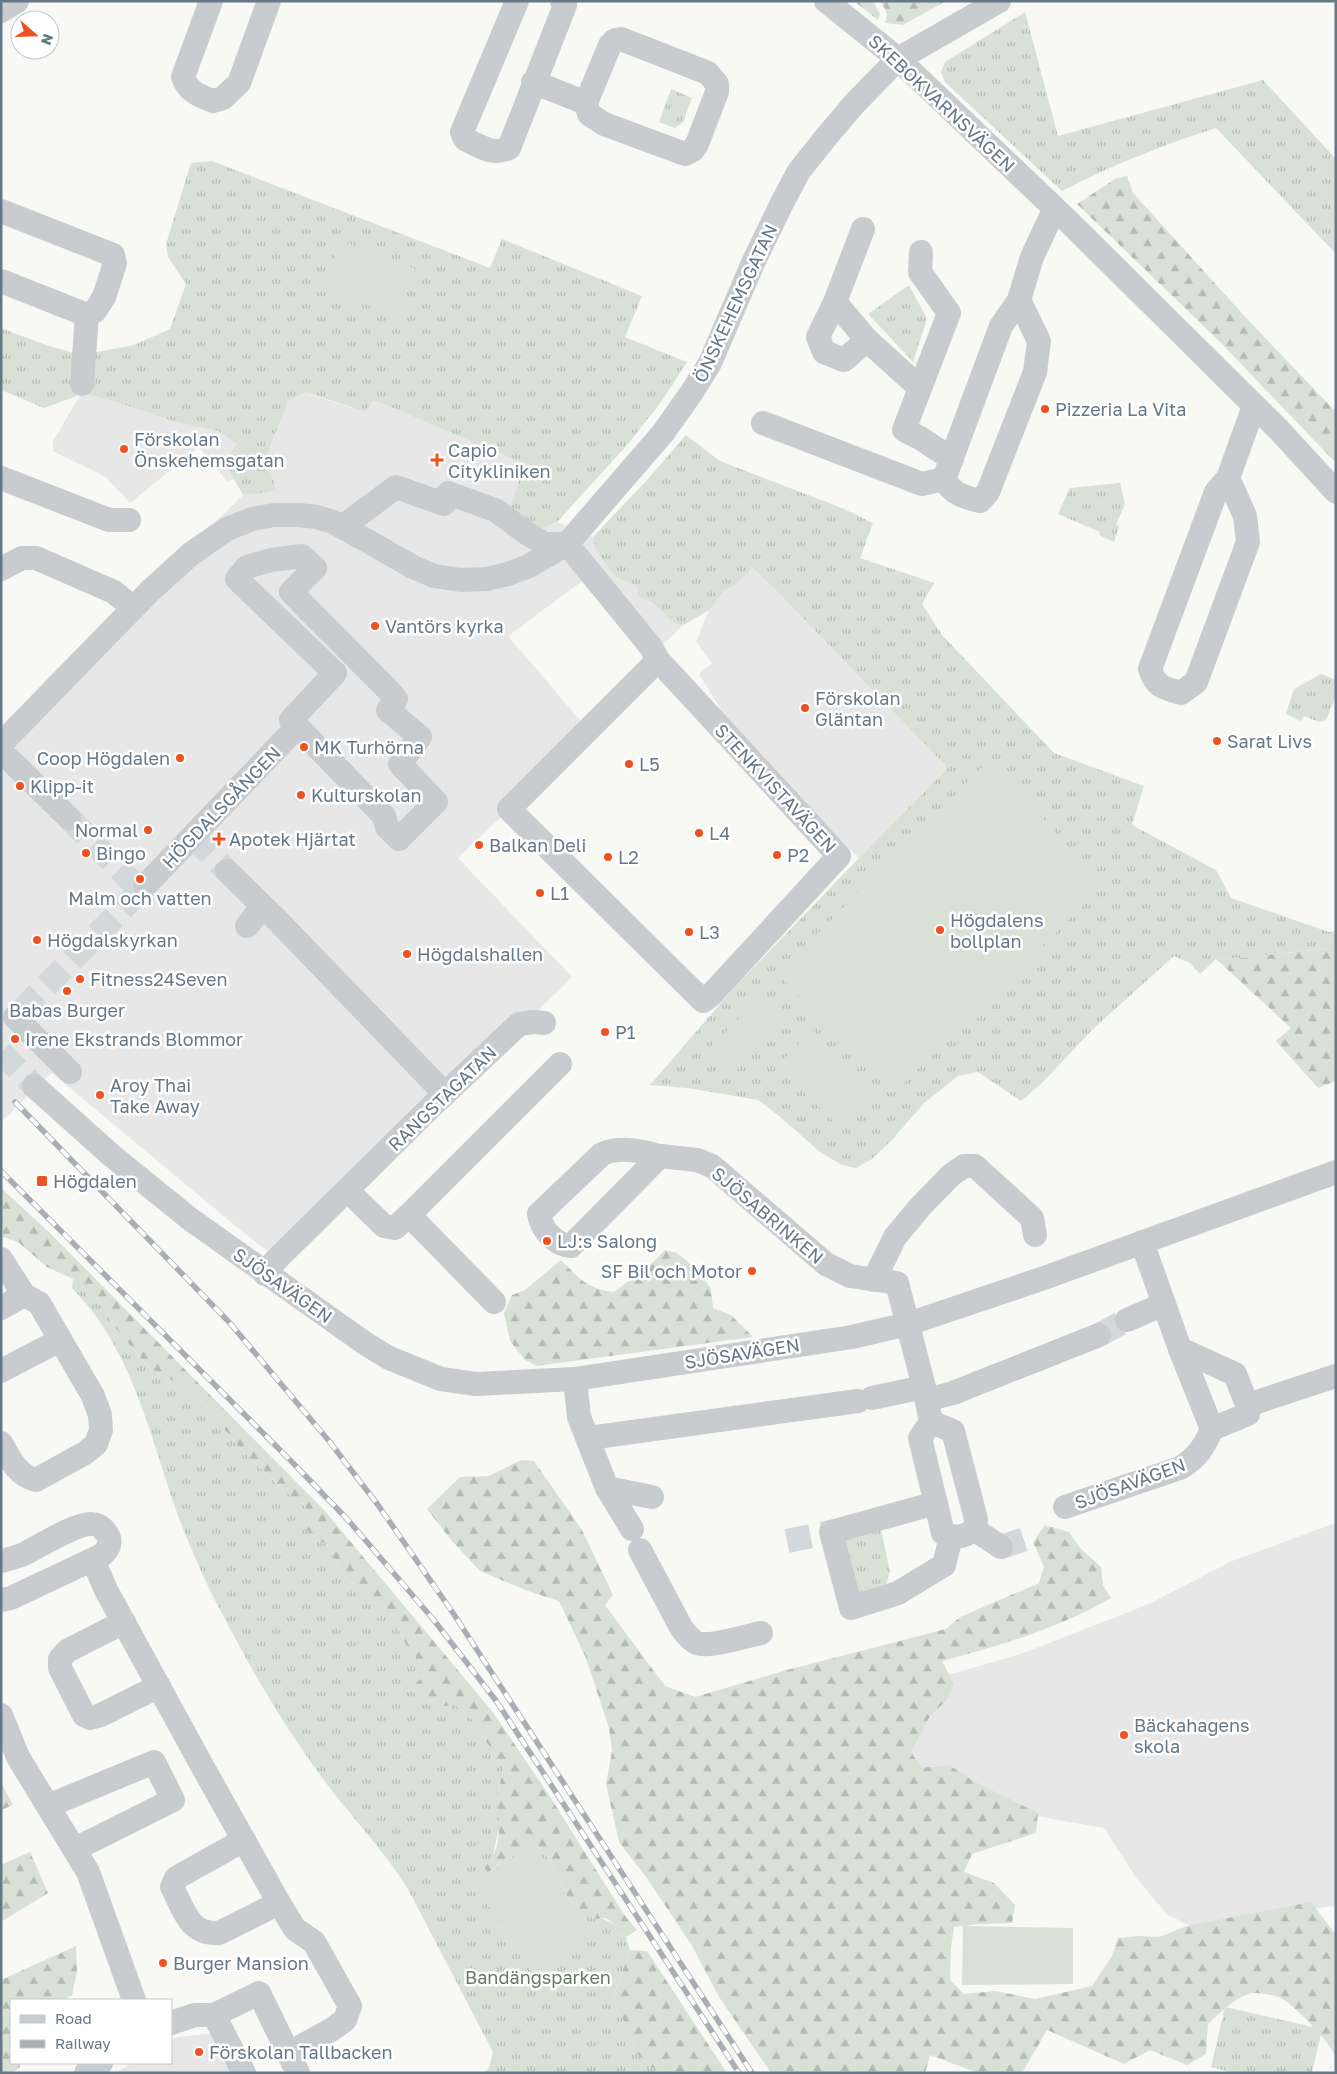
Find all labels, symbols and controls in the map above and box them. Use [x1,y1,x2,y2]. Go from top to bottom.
north arrow [10,10,60,60]
street label: SKEBOKVARNSVÄGEN [864,29,1020,177]
text: N [38,32,57,48]
street label: ÖNSKEHEMSGATAN [689,220,781,386]
place label: Pizzeria La Vita [1055,398,1186,420]
marker: Pizzeria La Vita [1039,403,1051,415]
place label: Förskolan Önskehemsgatan [134,428,285,471]
place label: Capio Citykliniken [448,439,551,482]
marker: Förskolan Önskehemsgatan [118,443,130,455]
marker: Capio Citykliniken [430,453,444,467]
place label: Vantörs kyrka [385,615,504,637]
marker: Vantörs kyrka [369,620,381,632]
place label: Förskolan Gläntan [815,687,901,730]
marker: Förskolan Gläntan [799,702,811,714]
street label: STENKVISTAVÄGEN [711,719,841,857]
place label: Sarat Livs [1227,730,1312,752]
marker: Sarat Livs [1211,735,1223,747]
place label: MK Turhörna [314,736,424,758]
marker: MK Turhörna [298,741,310,753]
street label: HÖGDALSGÅNGEN [157,742,285,872]
place label: Coop Högdalen [37,747,170,769]
marker: Coop Högdalen [174,752,186,764]
place label: L5 [639,753,660,775]
marker: L5 [623,758,635,770]
place label: Klipp-it [30,775,94,797]
marker: Klipp-it [14,780,26,792]
place label: Kulturskolan [311,784,422,806]
marker: Kulturskolan [295,789,307,801]
place label: Normal [75,819,138,841]
place label: L4 [709,822,730,844]
marker: Normal [142,824,154,836]
marker: L4 [693,827,705,839]
place label: Apotek Hjärtat [229,828,356,850]
marker: Apotek Hjärtat [213,833,225,845]
place label: Balkan Deli [489,834,586,856]
marker: Balkan Deli [473,839,485,851]
place label: Bingo [96,842,146,864]
place label: P2 [787,844,809,866]
place label: L2 [618,846,639,868]
marker: Bingo [80,847,92,859]
marker: P2 [771,849,783,861]
marker: L2 [602,851,614,863]
marker: Malm och vatten [134,873,146,885]
place label: L1 [550,882,569,904]
place label: Malm och vatten [68,887,212,909]
marker: L1 [534,887,546,899]
place label: Högdalens bollplan [950,909,1043,952]
place label: L3 [699,921,720,943]
marker: Högdalens bollplan [934,924,946,936]
marker: L3 [683,926,695,938]
place label: Högdalskyrkan [47,929,178,951]
marker: Högdalskyrkan [31,934,43,946]
place label: Högdalshallen [417,943,543,965]
marker: Högdalshallen [401,948,413,960]
place label: Fitness24Seven [90,968,228,990]
marker: Fitness24Seven [74,973,86,985]
marker: Babas Burger [61,985,73,997]
place label: Babas Burger [9,999,125,1021]
place label: P1 [615,1021,636,1043]
marker: P1 [599,1026,611,1038]
place label: Irene Ekstrands Blommor [25,1028,243,1050]
marker: Irene Ekstrands Blommor [9,1033,21,1045]
street label: RANGSTAGATAN [383,1041,501,1155]
place label: Aroy Thai Take Away [110,1074,200,1117]
marker: Aroy Thai Take Away [94,1089,106,1101]
street label: SJÖSABRINKEN [708,1162,828,1268]
place label: Högdalen [53,1170,137,1192]
marker: Högdalen [35,1174,49,1188]
place label: LJ:s Salong [557,1230,657,1252]
marker: LJ:s Salong [541,1235,553,1247]
street label: SJÖSAVÄGEN [229,1243,337,1327]
place label: SF Bil och Motor [601,1260,742,1282]
marker: SF Bil och Motor [746,1265,758,1277]
street label: SJÖSAVÄGEN [683,1333,801,1373]
street label: SJÖSAVÄGEN [1072,1453,1188,1513]
place label: Bäckahagens skola [1134,1714,1250,1757]
marker: Bäckahagens skola [1118,1729,1130,1741]
place label: Burger Mansion [173,1952,309,1974]
marker: Burger Mansion [157,1957,169,1969]
park label: Bandängsparken [465,1966,611,1988]
legend [10,1999,172,2064]
text: Road [55,2009,92,2027]
text: Railway [55,2034,111,2052]
place label: Förskolan Tallbacken [209,2041,393,2063]
marker: Förskolan Tallbacken [193,2046,205,2058]

